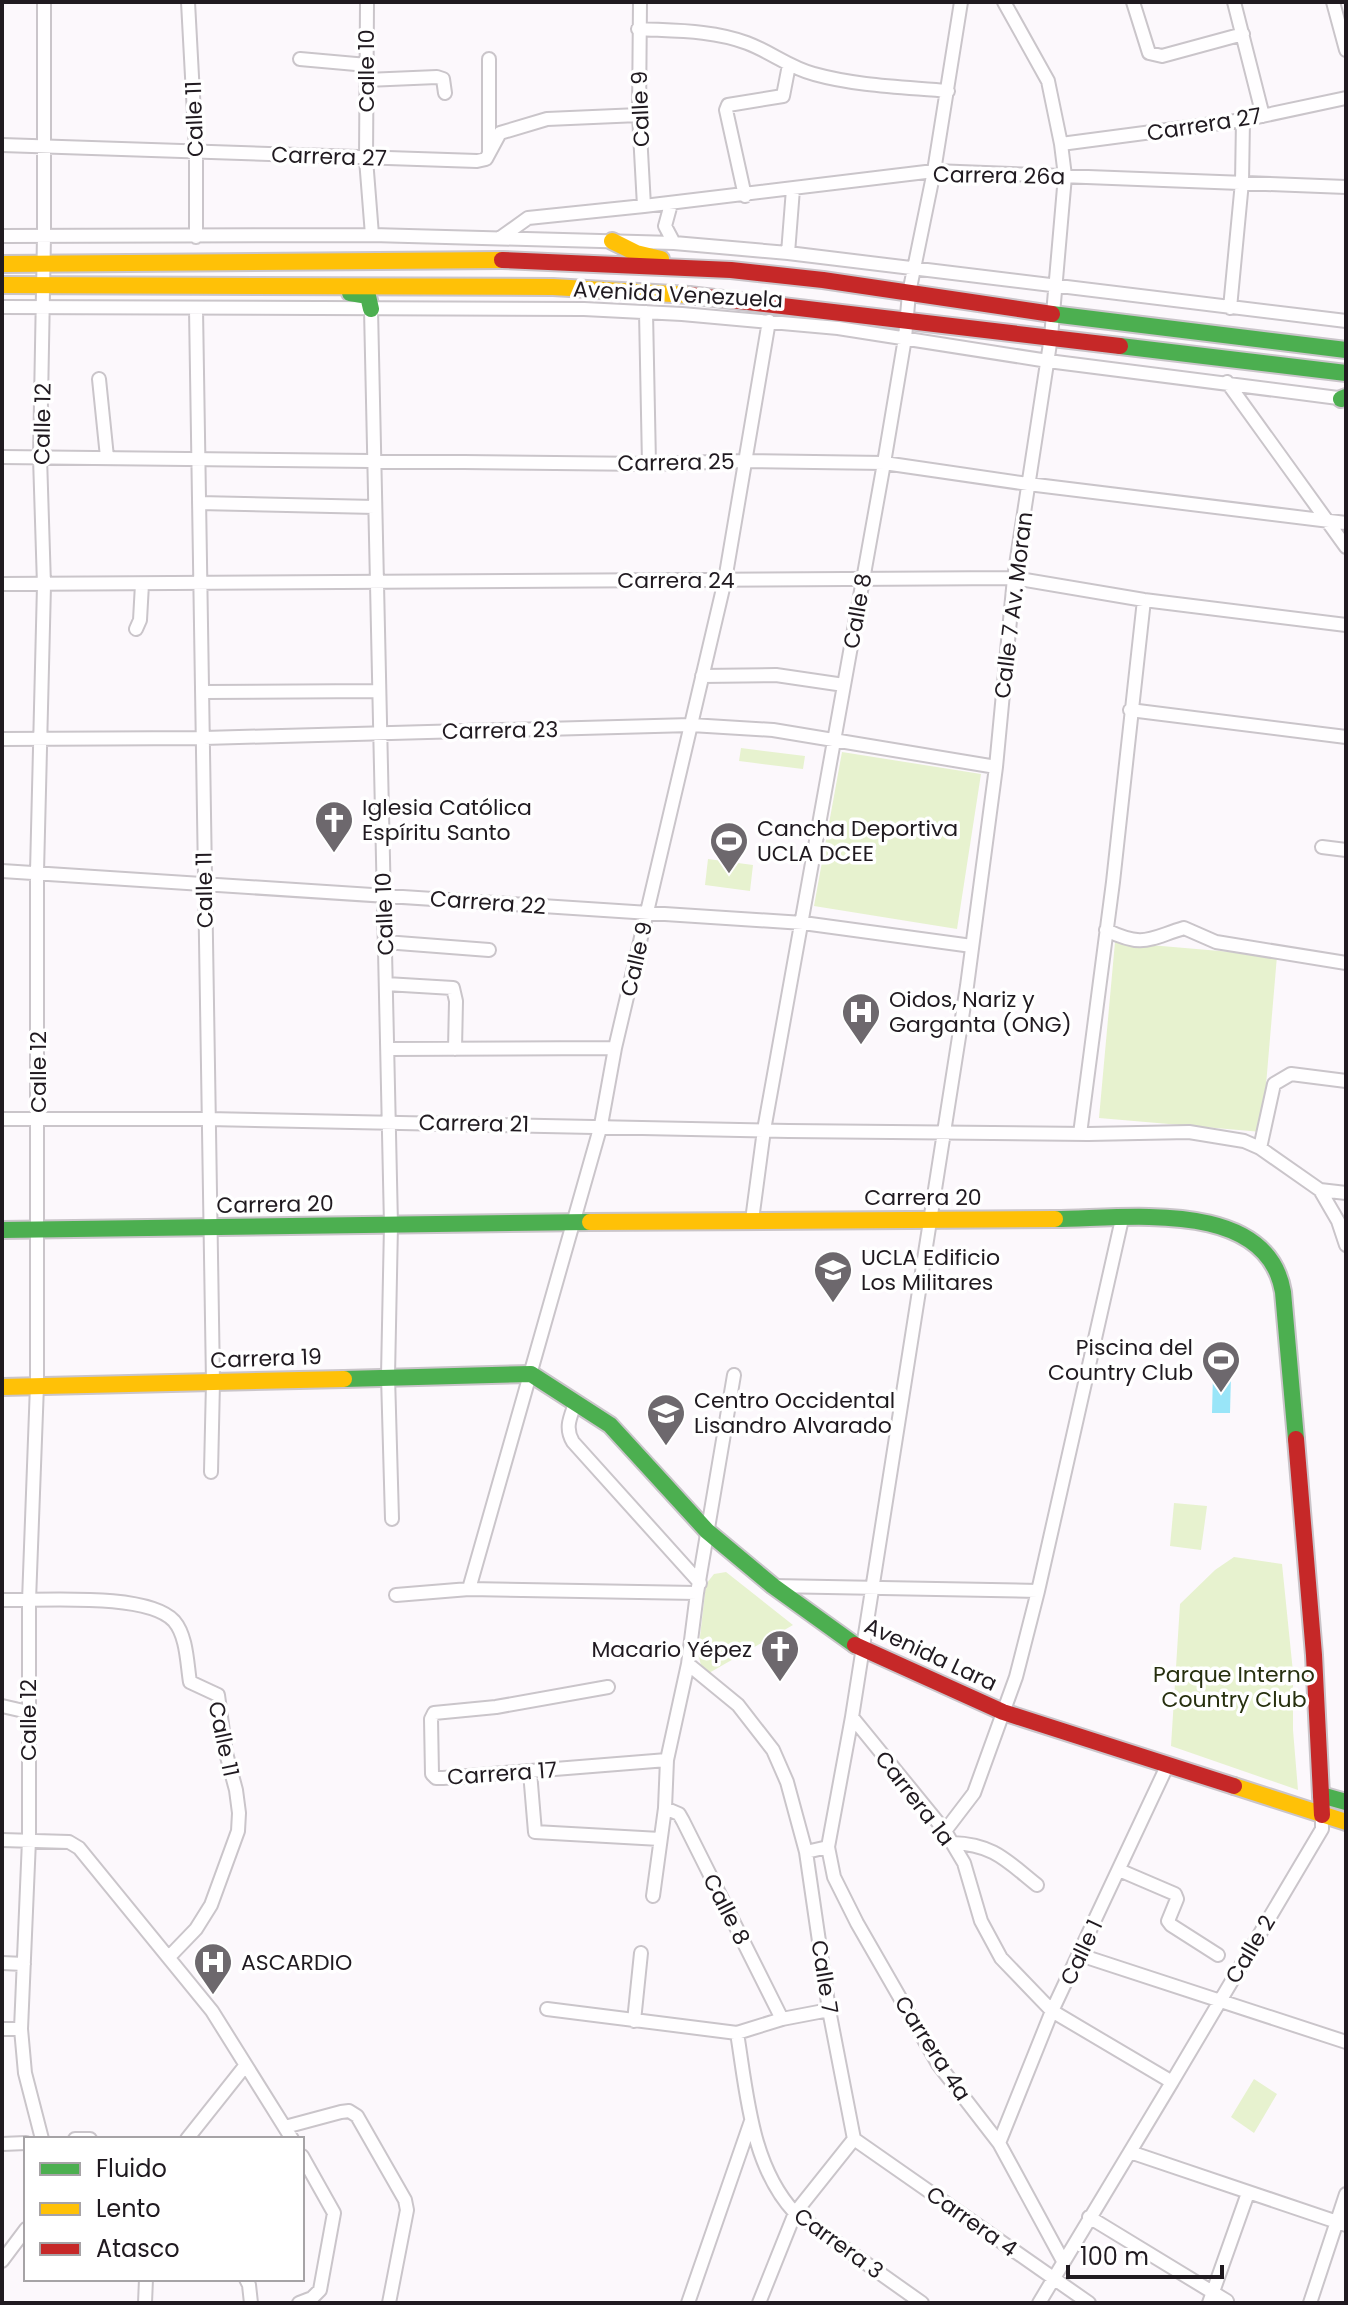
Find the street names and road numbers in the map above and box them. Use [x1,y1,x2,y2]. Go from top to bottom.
street label: Calle 10 [351,29,382,113]
street label: Calle 9 [624,70,657,148]
street label: Calle 11 [178,80,211,158]
street label: Carrera 27 [1145,100,1264,149]
street label: Carrera 27 [271,139,387,174]
street label: Carrera 26a [933,159,1065,192]
street label: Avenida Venezuela [572,274,784,315]
street label: Calle 12 [26,383,59,465]
street label: Carrera 25 [617,446,735,479]
street label: Calle 7 Av. Moran [987,510,1040,700]
street label: Carrera 24 [617,565,735,596]
street label: Calle 8 [836,571,879,651]
street label: Carrera 23 [442,714,559,747]
street label: Calle 11 [188,852,221,928]
street label: Calle 10 [368,872,401,956]
street label: Carrera 22 [429,883,547,922]
street label: Calle 9 [613,919,660,1000]
street label: Calle 12 [23,1031,54,1113]
street label: Carrera 21 [418,1107,530,1140]
street label: Carrera 20 [864,1182,982,1213]
street label: Carrera 20 [216,1188,334,1221]
street label: Carrera 19 [210,1341,322,1376]
street label: Avenida Lara [859,1610,1002,1699]
street label: Calle 12 [13,1679,44,1761]
street label: Calle 11 [200,1699,247,1780]
street label: Carrera 1a [868,1744,962,1852]
street label: Carrera 17 [446,1754,558,1793]
street label: Calle 8 [695,1868,758,1950]
street label: Calle 2 [1218,1909,1283,1989]
street label: Calle 1 [1053,1914,1110,1990]
street label: Calle 7 [803,1938,846,2016]
street label: Carrera 4a [887,1990,978,2107]
street label: Carrera 4 [920,2179,1024,2264]
street label: Carrera 3 [788,2200,890,2286]

